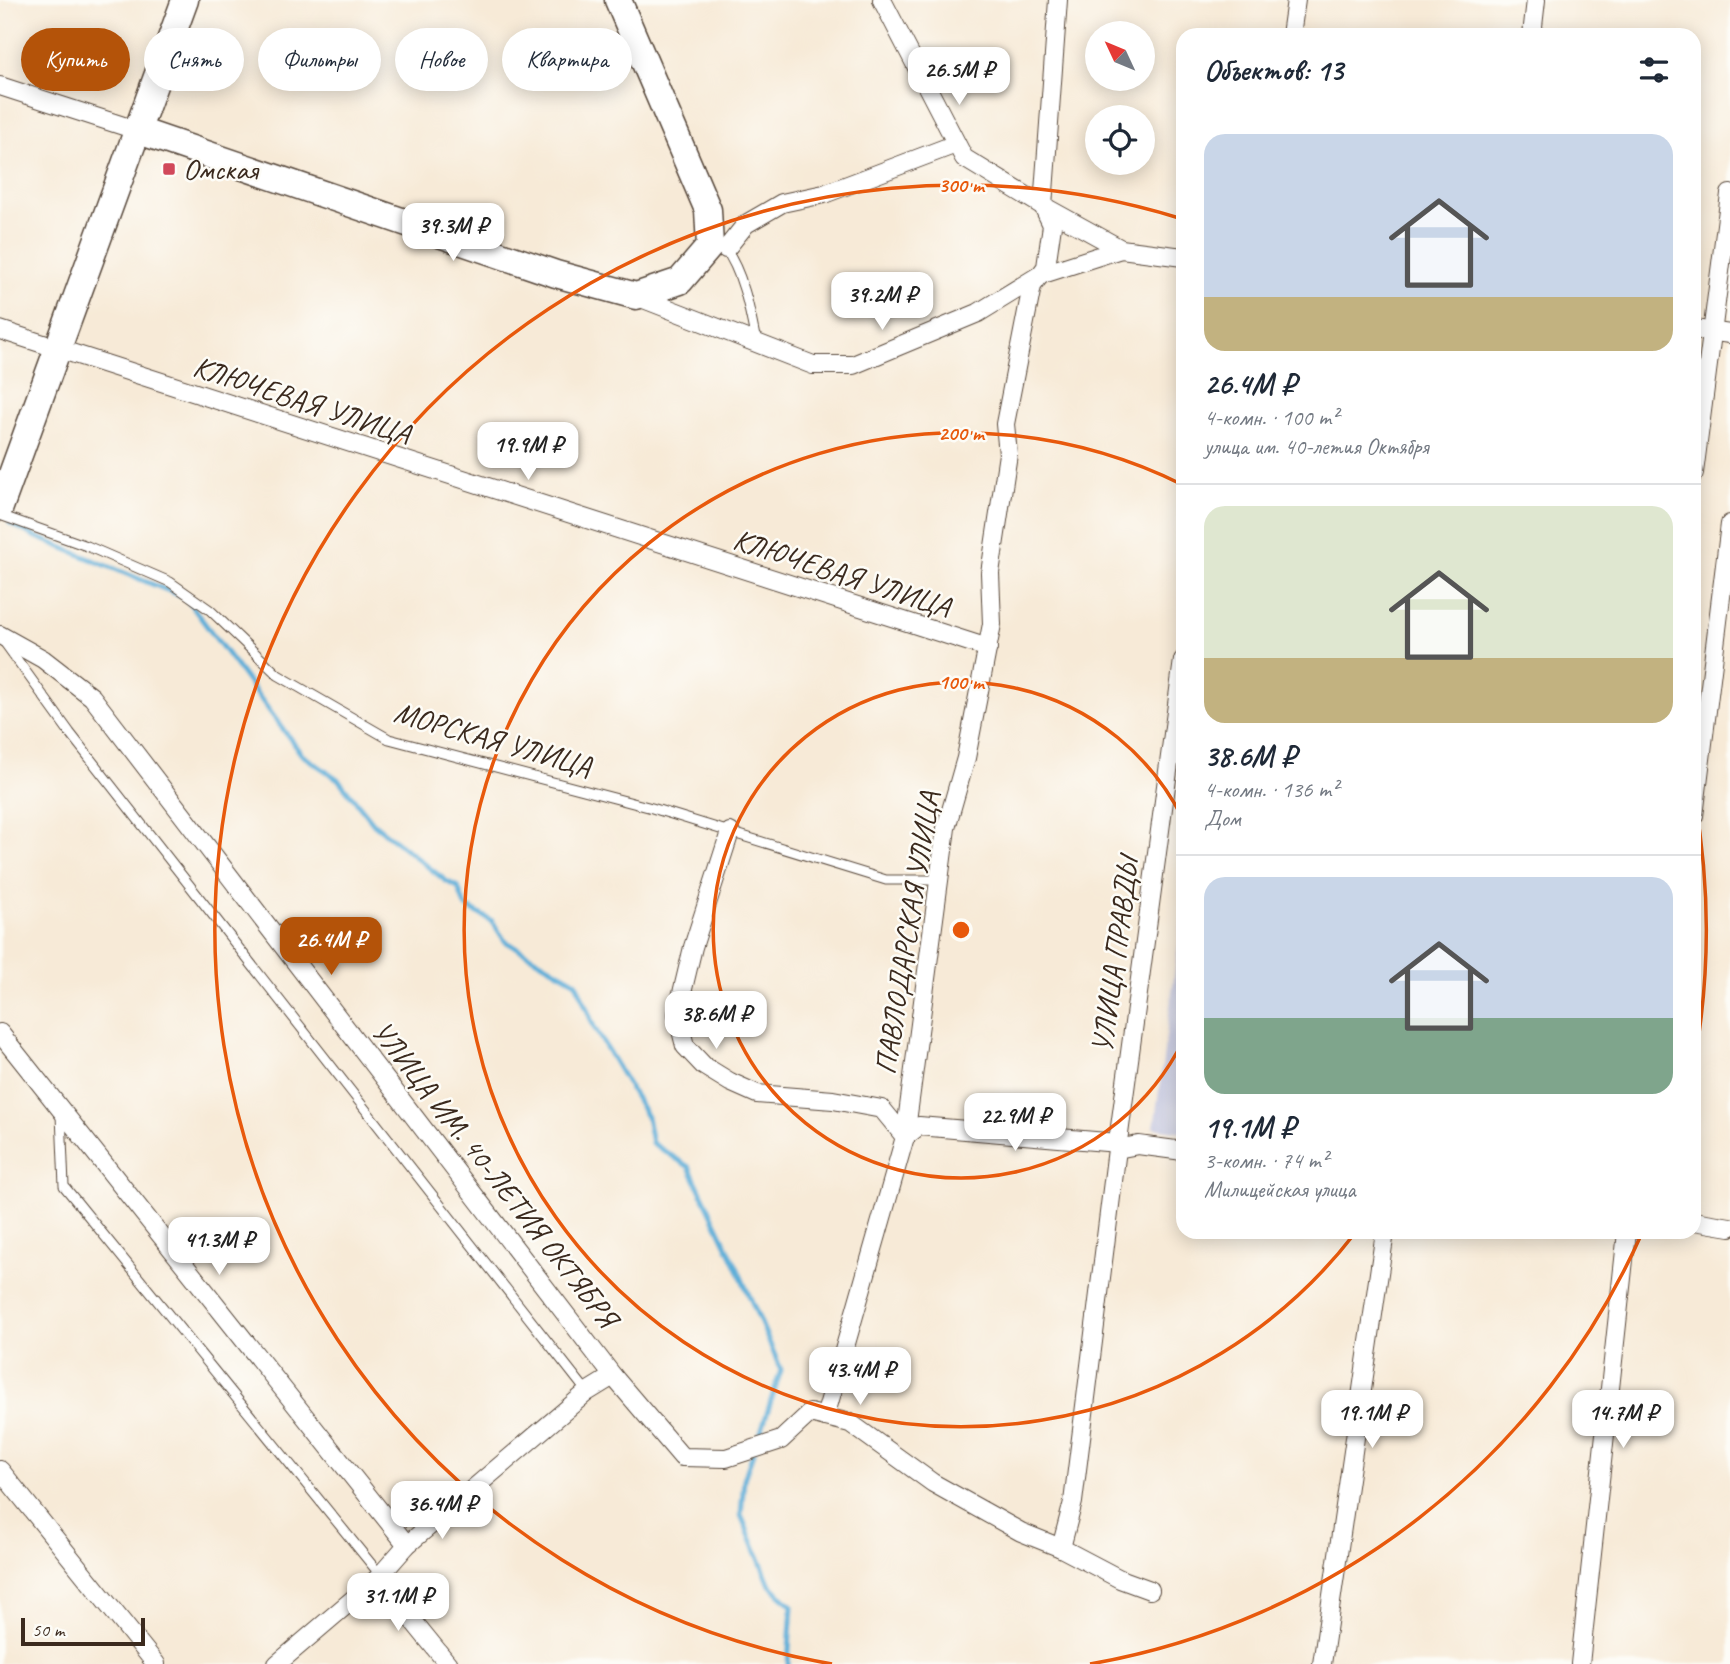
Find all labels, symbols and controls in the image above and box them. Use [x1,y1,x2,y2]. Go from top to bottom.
north arrow [1085,21,1155,91]
map controls [1085,21,1155,175]
chip: Купить [21,28,130,91]
chip: Снять [144,28,244,91]
chip: Фильтры [258,28,381,91]
chip: Новое [395,28,488,91]
chip: Квартира [502,28,632,91]
pin: 26.5M ₽ [894,48,1024,107]
text: Объектов: 13 [1204,51,1343,89]
icon: filters [1635,51,1673,89]
text: 26.5M ₽ [924,55,994,84]
button: locate [1085,105,1155,175]
place label: Омская [183,150,260,188]
marker: Омская [161,161,177,177]
text: 300 m [938,172,986,198]
icon: home [1376,180,1502,306]
pin: 39.3M ₽ [388,204,518,263]
text: 39.3M ₽ [418,211,488,240]
pin: 39.2M ₽ [817,272,947,332]
text: 39.2M ₽ [847,280,917,309]
street label: КЛЮЧЕВАЯ УЛИЦА [189,347,417,454]
text: 26.4M ₽ [1204,365,1296,403]
text: 4-комн. · 100 m² [1204,403,1338,432]
text: 200 m [938,420,986,446]
pin: 19.9M ₽ [463,422,593,482]
text: 19.9M ₽ [493,430,563,459]
text: улица им. 40-летия Октября [1204,432,1428,461]
street label: КЛЮЧЕВАЯ УЛИЦА [729,520,957,627]
icon: home [1376,552,1502,678]
text: 100 m [938,669,986,695]
street label: МОРСКАЯ УЛИЦА [390,693,597,786]
text: 38.6M ₽ [1204,737,1296,775]
text: 4-комн. · 136 m² [1204,775,1338,804]
street label: ПАВЛОДАРСКАЯ УЛИЦА [866,788,948,1077]
text: Дом [1204,804,1241,833]
street label: УЛИЦА ПРАВДЫ [1083,850,1148,1055]
pin: 26.4M ₽ [266,918,396,977]
centre of rings [949,918,973,942]
icon: home [1376,923,1502,1049]
text: 26.4M ₽ [296,925,366,954]
pin: 38.6M ₽ [651,992,781,1051]
text: 38.6M ₽ [681,999,751,1028]
street label: УЛИЦА ИМ. 40-ЛЕТИЯ ОКТЯБРЯ [363,1013,629,1338]
pin: 22.9M ₽ [950,1094,1080,1153]
text: 22.9M ₽ [980,1101,1050,1130]
text: 19.1M ₽ [1204,1108,1295,1146]
text: 3-комн. · 74 m² [1204,1146,1328,1175]
text: Милицейская улица [1204,1175,1356,1204]
pin: 41.3M ₽ [154,1218,284,1277]
text: 41.3M ₽ [184,1225,254,1254]
pin: 43.4M ₽ [795,1348,925,1407]
text: 43.4M ₽ [825,1355,895,1384]
pin: 19.1M ₽ [1307,1390,1437,1450]
pin: 14.7M ₽ [1558,1390,1688,1450]
text: 19.1M ₽ [1337,1398,1407,1427]
text: 14.7M ₽ [1588,1398,1658,1427]
pin: 36.4M ₽ [377,1482,507,1541]
text: 36.4M ₽ [407,1489,477,1518]
pin: 31.1M ₽ [333,1574,463,1633]
text: 31.1M ₽ [363,1581,433,1610]
scale bar [21,1615,145,1647]
text: 50 m [32,1618,64,1642]

